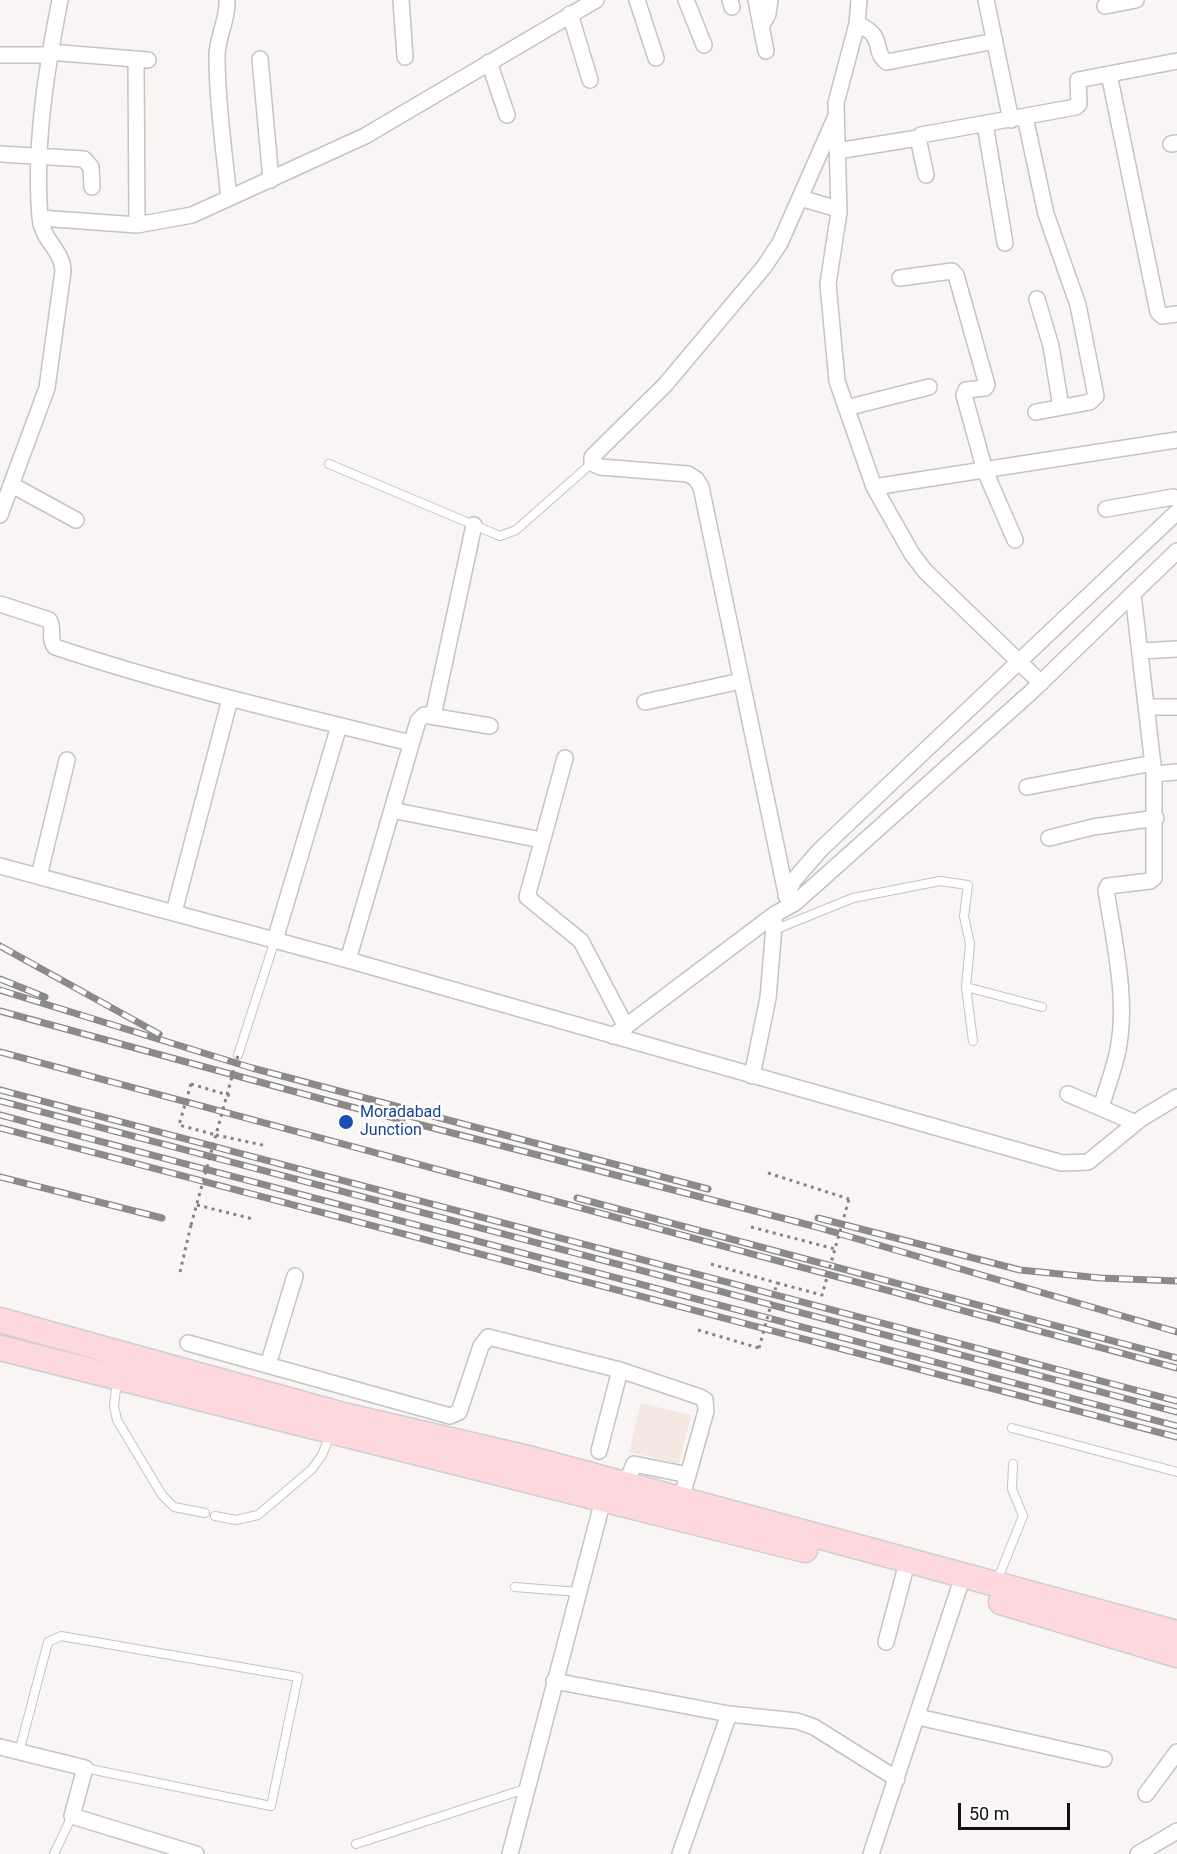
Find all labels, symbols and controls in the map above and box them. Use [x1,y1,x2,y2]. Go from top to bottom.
place label: Moradabad Junction [360,1103,441,1141]
marker: Moradabad Junction [337,1113,355,1131]
scale bar [961,1791,1074,1829]
text: 50 m [969,1803,1009,1824]

